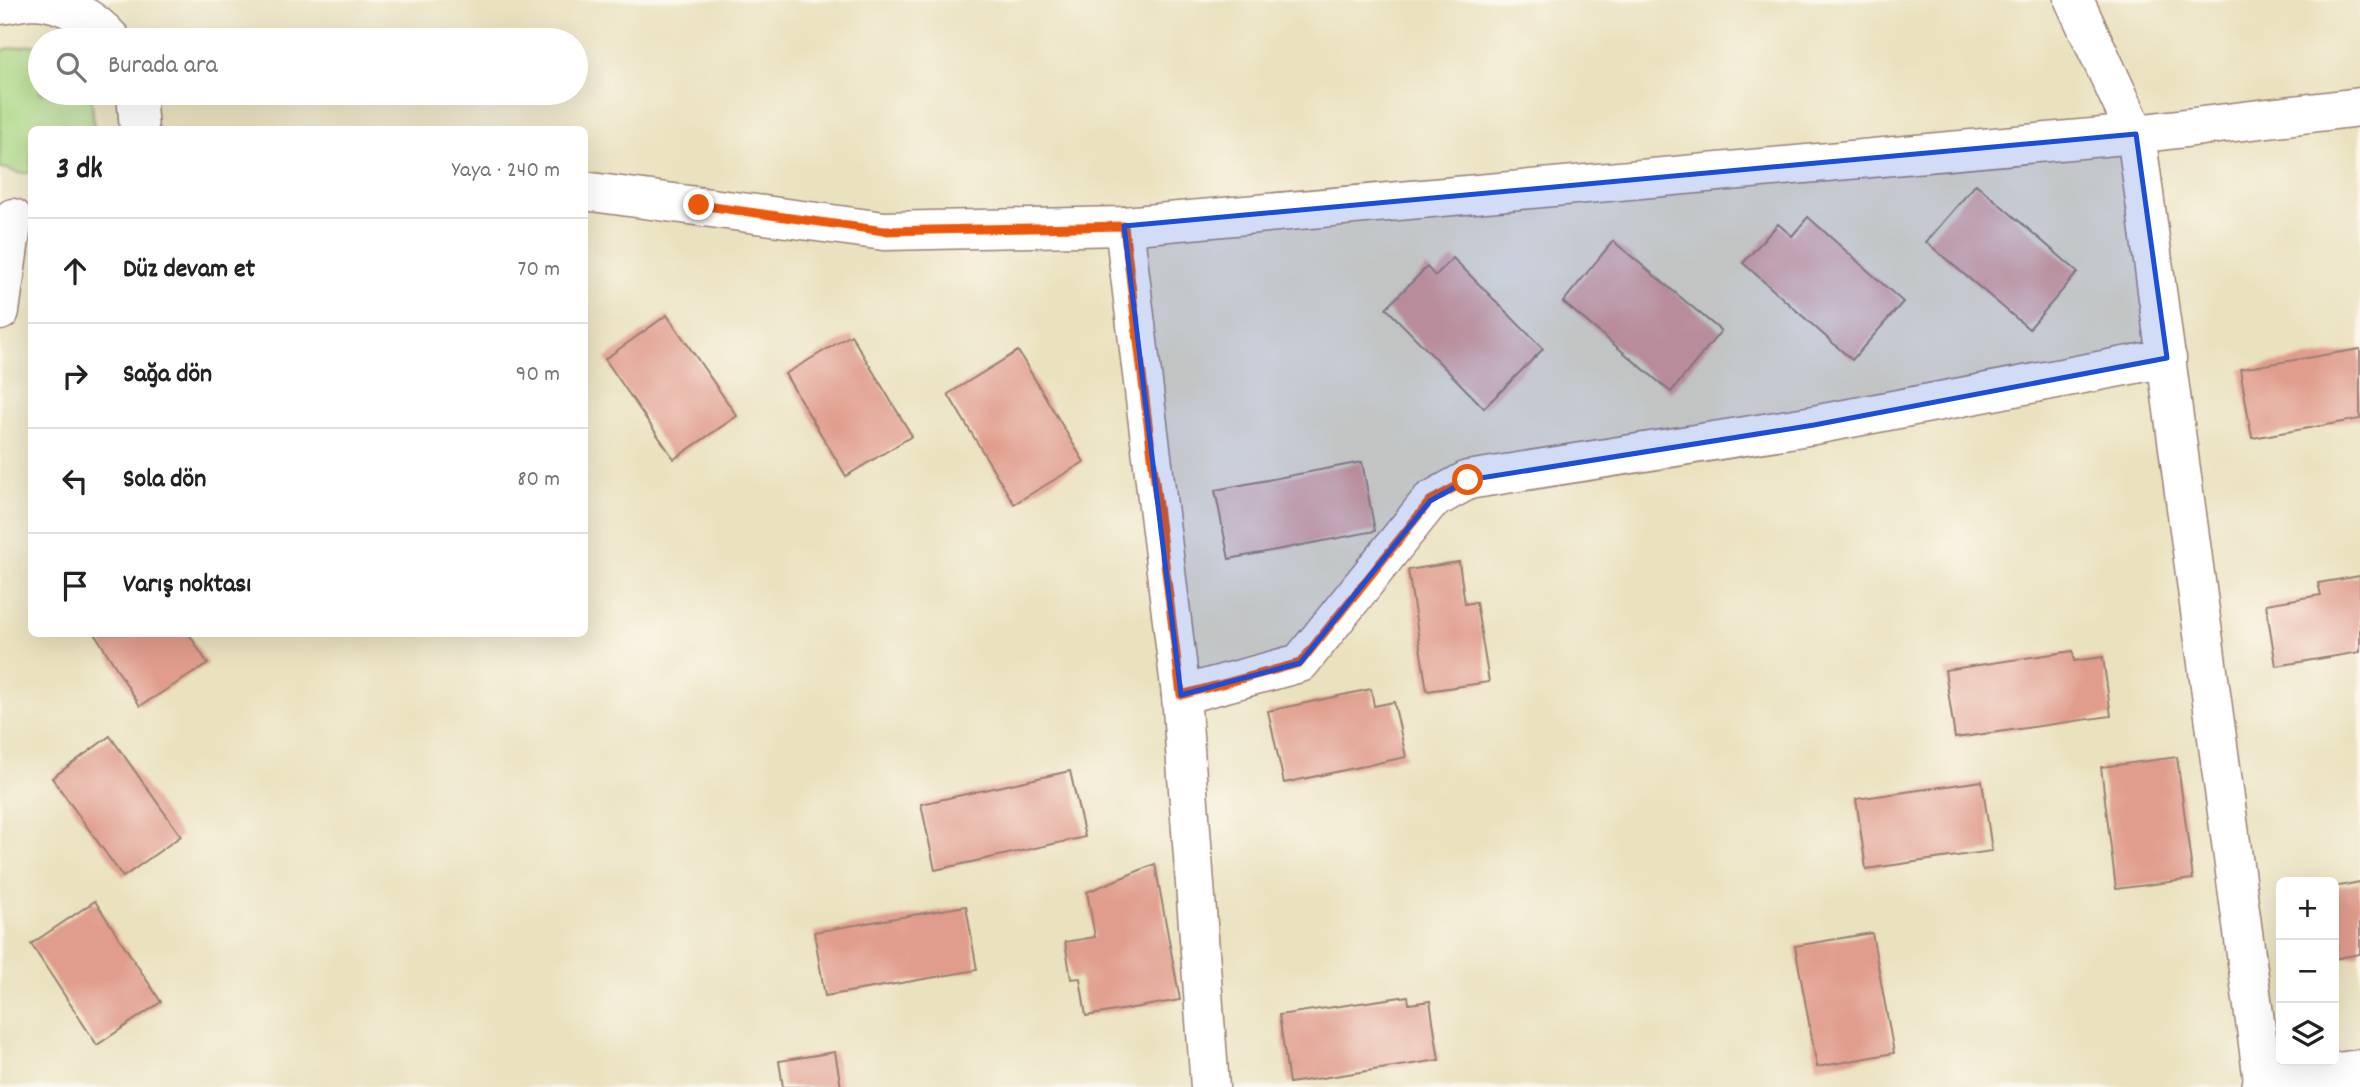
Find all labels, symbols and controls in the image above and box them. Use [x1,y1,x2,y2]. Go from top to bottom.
search box [28,28,588,105]
icon: search [52,48,90,86]
text: Burada ara [108,48,218,85]
text: 3 dk [56,150,103,193]
text: Yaya · 240 m [452,155,560,188]
route end [683,189,714,220]
icon: ahead [56,252,94,290]
text: Düz devam et [123,252,255,289]
text: 70 m [518,254,560,287]
icon: right [56,357,94,395]
text: Sağa dön [123,357,212,394]
text: 90 m [516,359,560,392]
icon: left [56,462,94,500]
text: Sola dön [123,462,206,499]
text: 80 m [517,464,560,497]
route start [1452,464,1483,495]
icon: arrive [56,567,94,605]
text: Varış noktası [123,567,251,604]
map controls [2276,877,2339,1066]
button: + [2276,877,2339,940]
button: − [2276,940,2339,1003]
button: layers [2276,1003,2339,1066]

